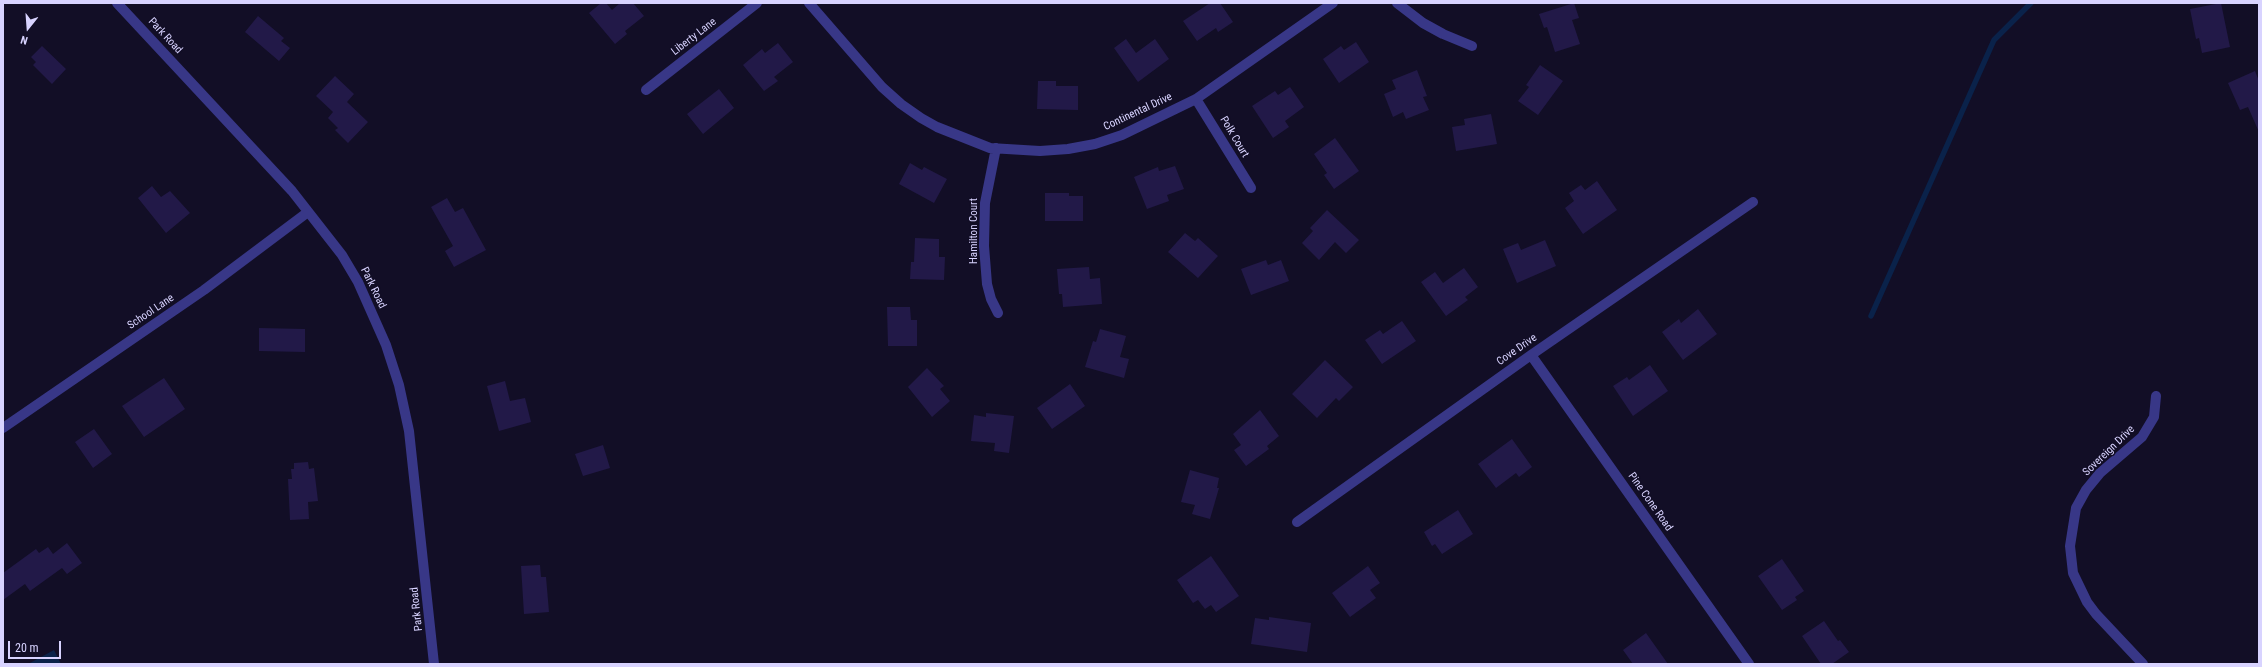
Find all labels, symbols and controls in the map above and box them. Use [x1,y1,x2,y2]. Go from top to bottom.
north arrow [8,8,48,48]
street label: Park Road [145,15,185,57]
street label: Liberty Lane [669,15,719,59]
text: N [19,33,29,47]
street label: Continental Drive [1102,90,1174,134]
street label: Polk Court [1217,114,1251,160]
street label: Hamilton Court [967,198,981,264]
street label: Park Road [357,265,389,311]
street label: School Lane [125,292,177,332]
street label: Cove Drive [1494,331,1540,369]
street label: Sovereign Drive [2080,423,2138,479]
street label: Pine Cone Road [1625,470,1675,534]
street label: Park Road [408,586,426,632]
scale bar [10,633,63,659]
text: 20 m [15,641,39,655]

